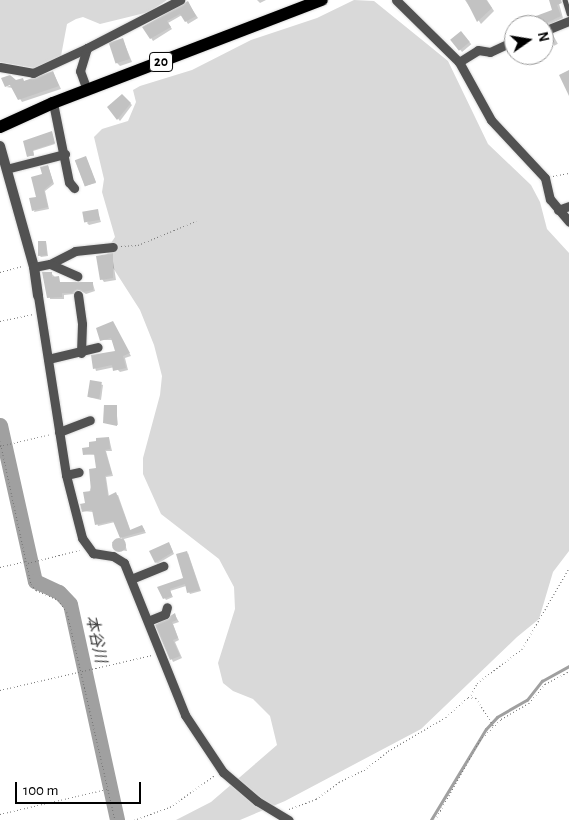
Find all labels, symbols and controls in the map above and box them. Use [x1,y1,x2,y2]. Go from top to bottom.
north arrow [504,15,554,65]
text: N [535,31,551,43]
road number: 20 [148,51,174,74]
water label: 本谷川 [82,614,110,664]
scale bar [18,772,144,804]
text: 100 m [23,783,58,798]

